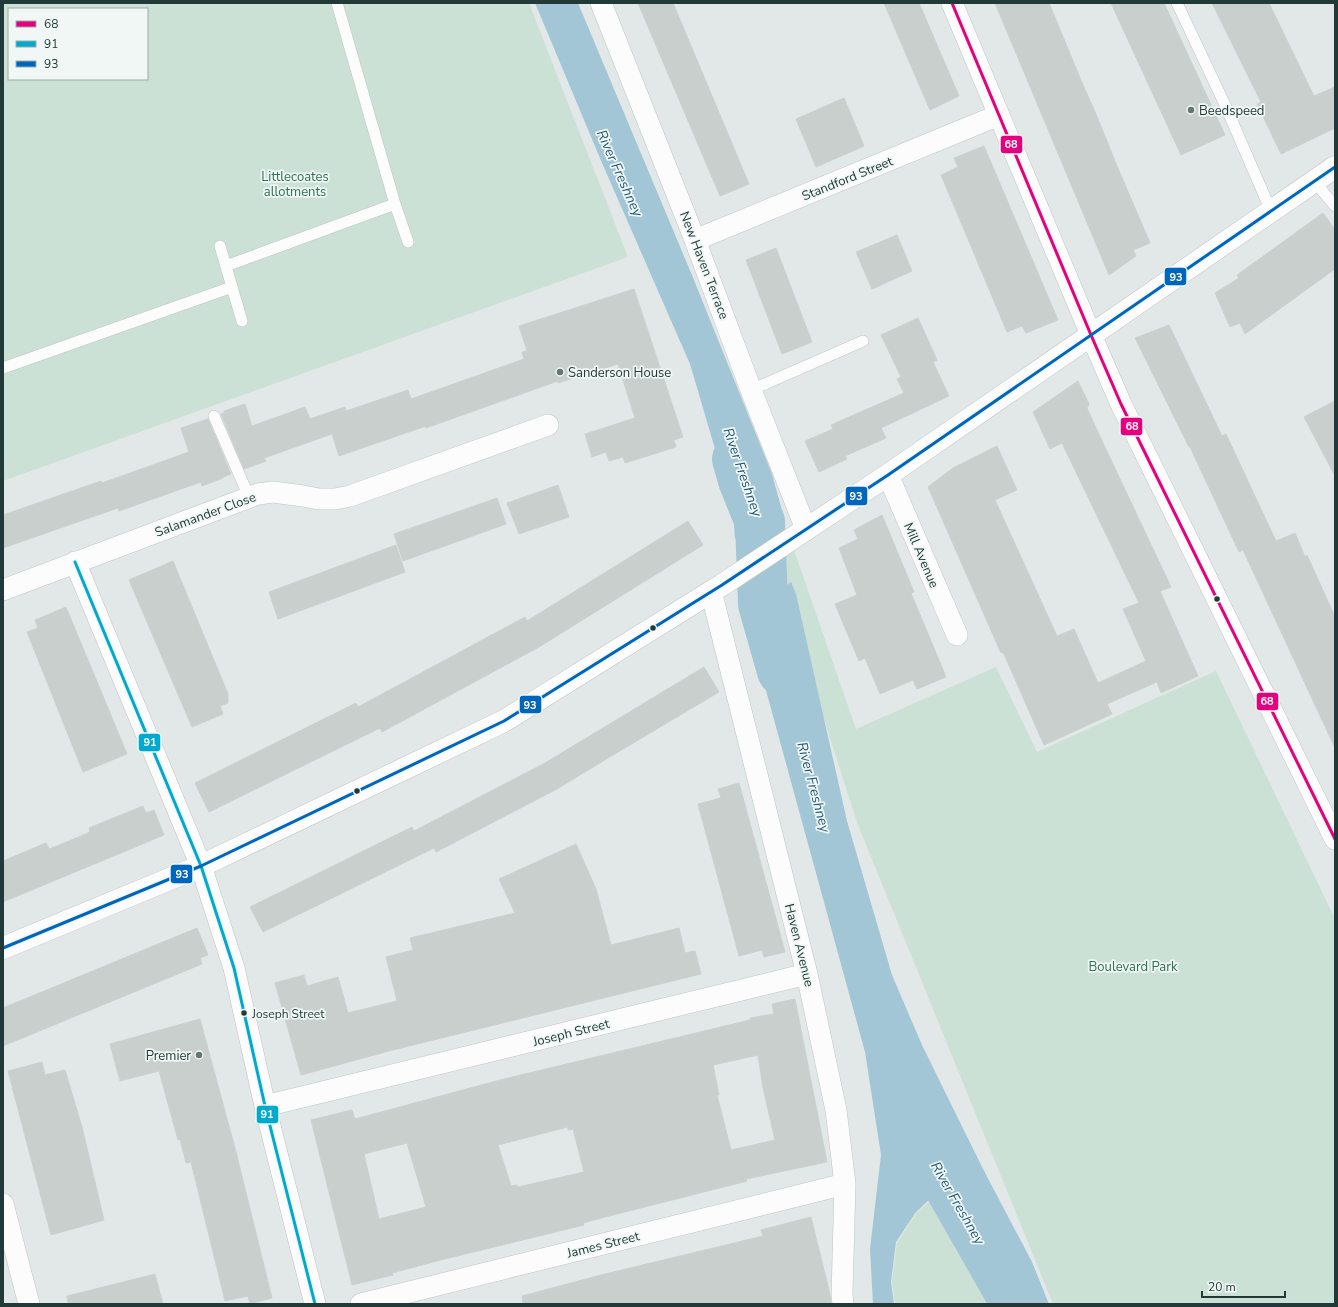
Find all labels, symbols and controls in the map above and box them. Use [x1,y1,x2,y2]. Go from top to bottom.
legend [8,8,148,80]
text: 68 [44,16,58,32]
text: 91 [44,36,58,52]
text: 93 [44,56,58,72]
place label: Beedspeed [1199,102,1264,120]
marker: Beedspeed [1186,105,1196,115]
water label: River Freshney [592,127,647,220]
line badge: 68 [1000,135,1023,154]
text: 68 [1004,137,1018,152]
street label: Standford Street [799,152,896,205]
park label: Littlecoates allotments [261,168,329,201]
street label: New Haven Terrace [675,209,733,322]
line badge: 93 [1164,267,1187,286]
text: 93 [1169,270,1183,285]
place label: Sanderson House [568,364,671,382]
marker: Sanderson House [555,367,565,377]
line badge: 68 [1120,417,1143,436]
text: 68 [1125,419,1139,434]
water label: River Freshney [718,425,767,520]
line badge: 93 [845,486,868,506]
street label: Salamander Close [152,488,259,542]
text: 93 [849,489,863,504]
street label: Mill Avenue [899,520,943,591]
unlabelled marker [1212,594,1222,604]
unlabelled marker [648,623,658,633]
line badge: 68 [1256,692,1279,711]
text: 68 [1260,694,1274,709]
line badge: 93 [519,695,542,714]
text: 93 [523,698,537,713]
line badge: 91 [138,733,161,752]
text: 91 [143,735,157,750]
water label: River Freshney [792,740,835,835]
unlabelled marker [352,786,362,796]
line badge: 93 [170,864,193,884]
text: 93 [175,867,189,882]
street label: Haven Avenue [780,902,818,989]
park label: Boulevard Park [1089,958,1178,976]
place label: Joseph Street [251,1006,325,1022]
marker: Joseph Street [239,1008,249,1018]
street label: Joseph Street [530,1015,612,1051]
place label: Premier [146,1047,191,1065]
marker: Premier [194,1050,204,1060]
line badge: 91 [256,1105,279,1124]
text: 91 [260,1107,274,1122]
water label: River Freshney [926,1158,989,1249]
street label: James Street [564,1227,642,1263]
scale bar [1202,1273,1285,1299]
text: 20 m [1208,1279,1236,1295]

